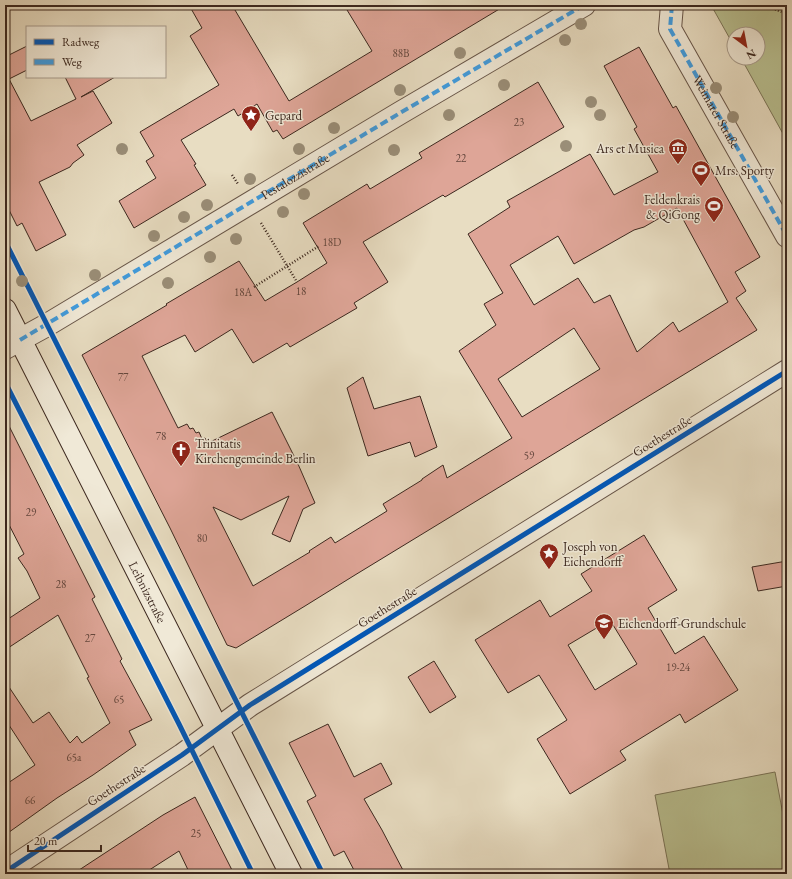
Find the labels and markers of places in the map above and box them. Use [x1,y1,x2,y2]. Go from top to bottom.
place icon: Gepard [240,104,262,132]
place label: Gepard [265,107,303,124]
museum icon: Ars et Musica [667,137,689,165]
place label: Ars et Musica [595,140,665,157]
sports icon: Mrs. Sporty [690,159,712,187]
place label: Mrs. Sporty [715,162,774,179]
place label: Feldenkrais & QiGong [644,191,700,223]
sports icon: Feldenkrais & QiGong [703,195,725,223]
place label: Trinitatis Kirchengemeinde Berlin [195,435,316,467]
church icon: Trinitatis Kirchengemeinde Berlin [170,439,192,467]
place label: Joseph von Eichendorff [562,538,624,570]
place icon: Joseph von Eichendorff [538,542,560,570]
school or university icon: Eichendorff-Grundschule [593,612,615,640]
place label: Eichendorff-Grundschule [618,615,746,632]

